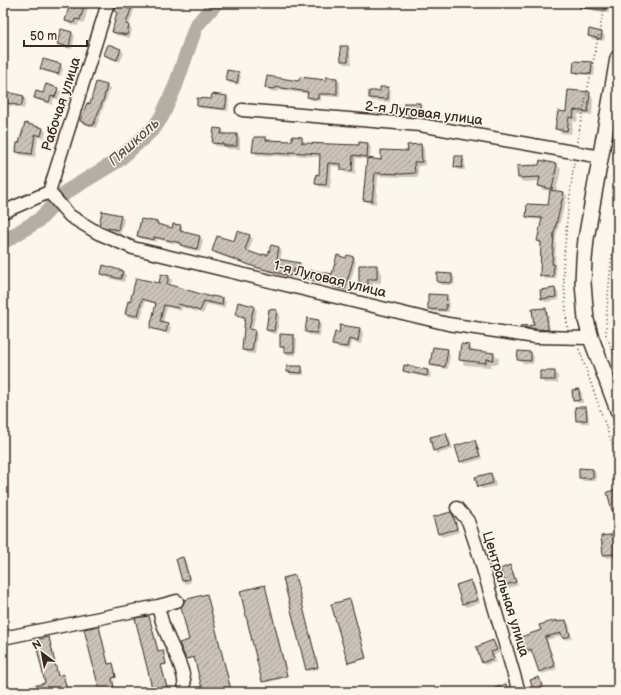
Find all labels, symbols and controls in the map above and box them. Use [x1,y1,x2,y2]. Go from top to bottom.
scale bar [24,22,87,48]
text: 50 m [30,29,57,44]
street label: Рабочая улица [38,54,84,153]
street label: 2-я Луговая улица [364,97,485,129]
water label: Пяшколь [104,114,164,170]
street label: 1-я Луговая улица [272,257,389,301]
street label: Центральная улица [479,529,533,660]
north arrow [22,633,62,673]
text: N [30,637,44,653]

